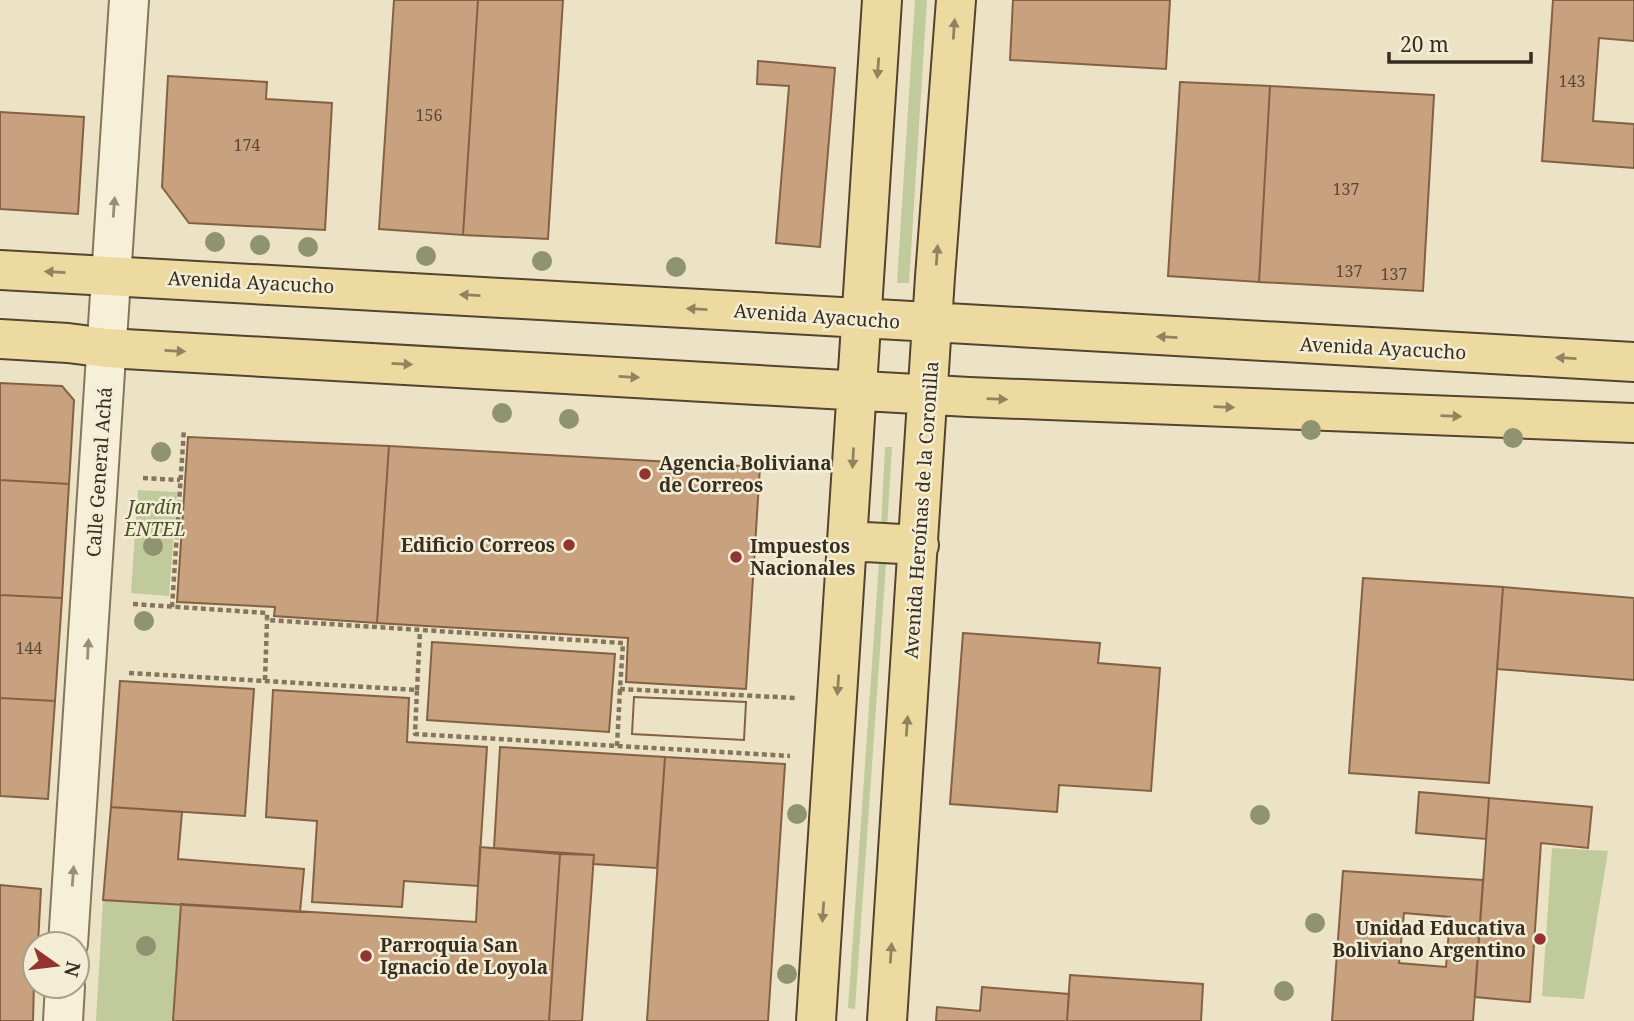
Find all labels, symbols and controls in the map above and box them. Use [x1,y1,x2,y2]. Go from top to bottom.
one-way arrow [949,17,960,39]
scale bar [1389,21,1531,65]
text: 20 m [1400,30,1449,58]
one-way arrow [872,57,883,79]
house number: 143 [1559,70,1585,92]
house number: 156 [416,104,442,126]
house number: 174 [234,134,260,156]
house number: 137 [1333,178,1359,200]
one-way arrow [109,196,120,218]
one-way arrow [932,244,943,266]
house number: 137 [1336,260,1362,282]
house number: 137 [1381,263,1407,285]
street label: Avenida Ayacucho [167,265,335,299]
one-way arrow [44,267,66,278]
one-way arrow [459,290,481,301]
street label: Avenida Ayacucho [733,297,901,335]
one-way arrow [686,303,708,314]
one-way arrow [1156,331,1178,342]
street label: Avenida Ayacucho [1299,331,1467,365]
one-way arrow [164,346,186,357]
one-way arrow [1555,353,1577,364]
one-way arrow [392,359,414,370]
street label: Avenida Heroínas de la Coronilla [898,360,944,660]
one-way arrow [619,371,641,382]
street label: Calle General Achá [80,386,118,558]
one-way arrow [986,393,1008,404]
one-way arrow [1213,402,1235,413]
one-way arrow [1441,411,1463,422]
one-way arrow [847,447,858,469]
place label: Agencia Boliviana de Correos [659,450,832,498]
marker: Agencia Boliviana de Correos [637,466,653,482]
park label: Jardín ENTEL [123,494,186,542]
place label: Edificio Correos [401,532,555,558]
place label: Impuestos Nacionales [750,533,856,581]
marker: Edificio Correos [561,537,577,553]
marker: Impuestos Nacionales [728,549,744,565]
house number: 144 [16,637,42,659]
one-way arrow [83,638,94,660]
one-way arrow [832,674,843,696]
one-way arrow [901,715,912,737]
one-way arrow [68,865,79,887]
one-way arrow [818,901,829,923]
place label: Unidad Educativa Boliviano Argentino [1332,915,1526,963]
north arrow [21,930,91,1000]
marker: Unidad Educativa Boliviano Argentino [1532,931,1548,947]
place label: Parroquia San Ignacio de Loyola [380,932,548,980]
one-way arrow [886,942,897,964]
marker: Parroquia San Ignacio de Loyola [358,948,374,964]
text: N [58,959,87,980]

